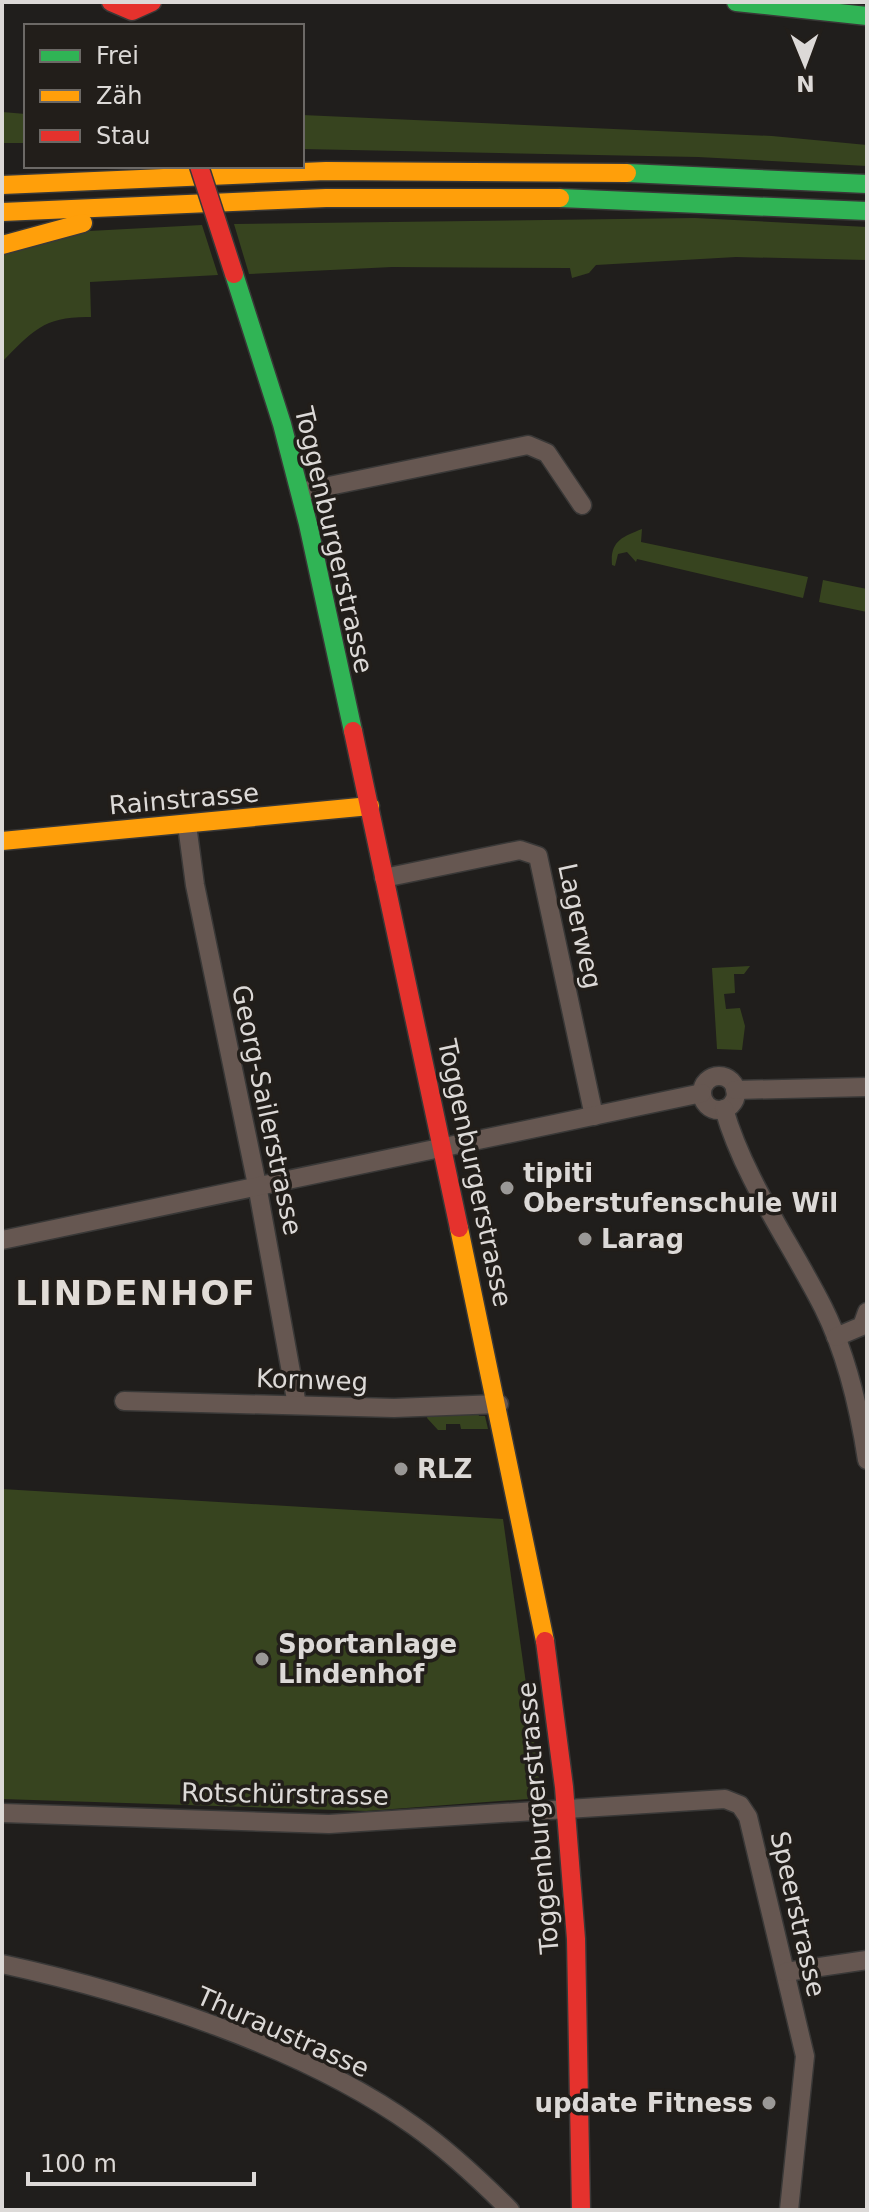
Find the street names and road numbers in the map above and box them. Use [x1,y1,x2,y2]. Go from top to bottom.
street label: Toggenburgerstrasse [288,403,379,676]
street label: Rainstrasse [108,777,260,821]
street label: Lagerweg [552,861,608,991]
street label: Georg-Sailerstrasse [226,982,308,1238]
street label: Toggenburgerstrasse [432,1036,518,1309]
street label: Kornweg [255,1363,369,1397]
street label: Toggenburgerstrasse [511,1681,565,1956]
street label: Rotschürstrasse [181,1777,389,1811]
street label: Speerstrasse [764,1828,832,2000]
street label: Thuraustrasse [191,1980,374,2083]

